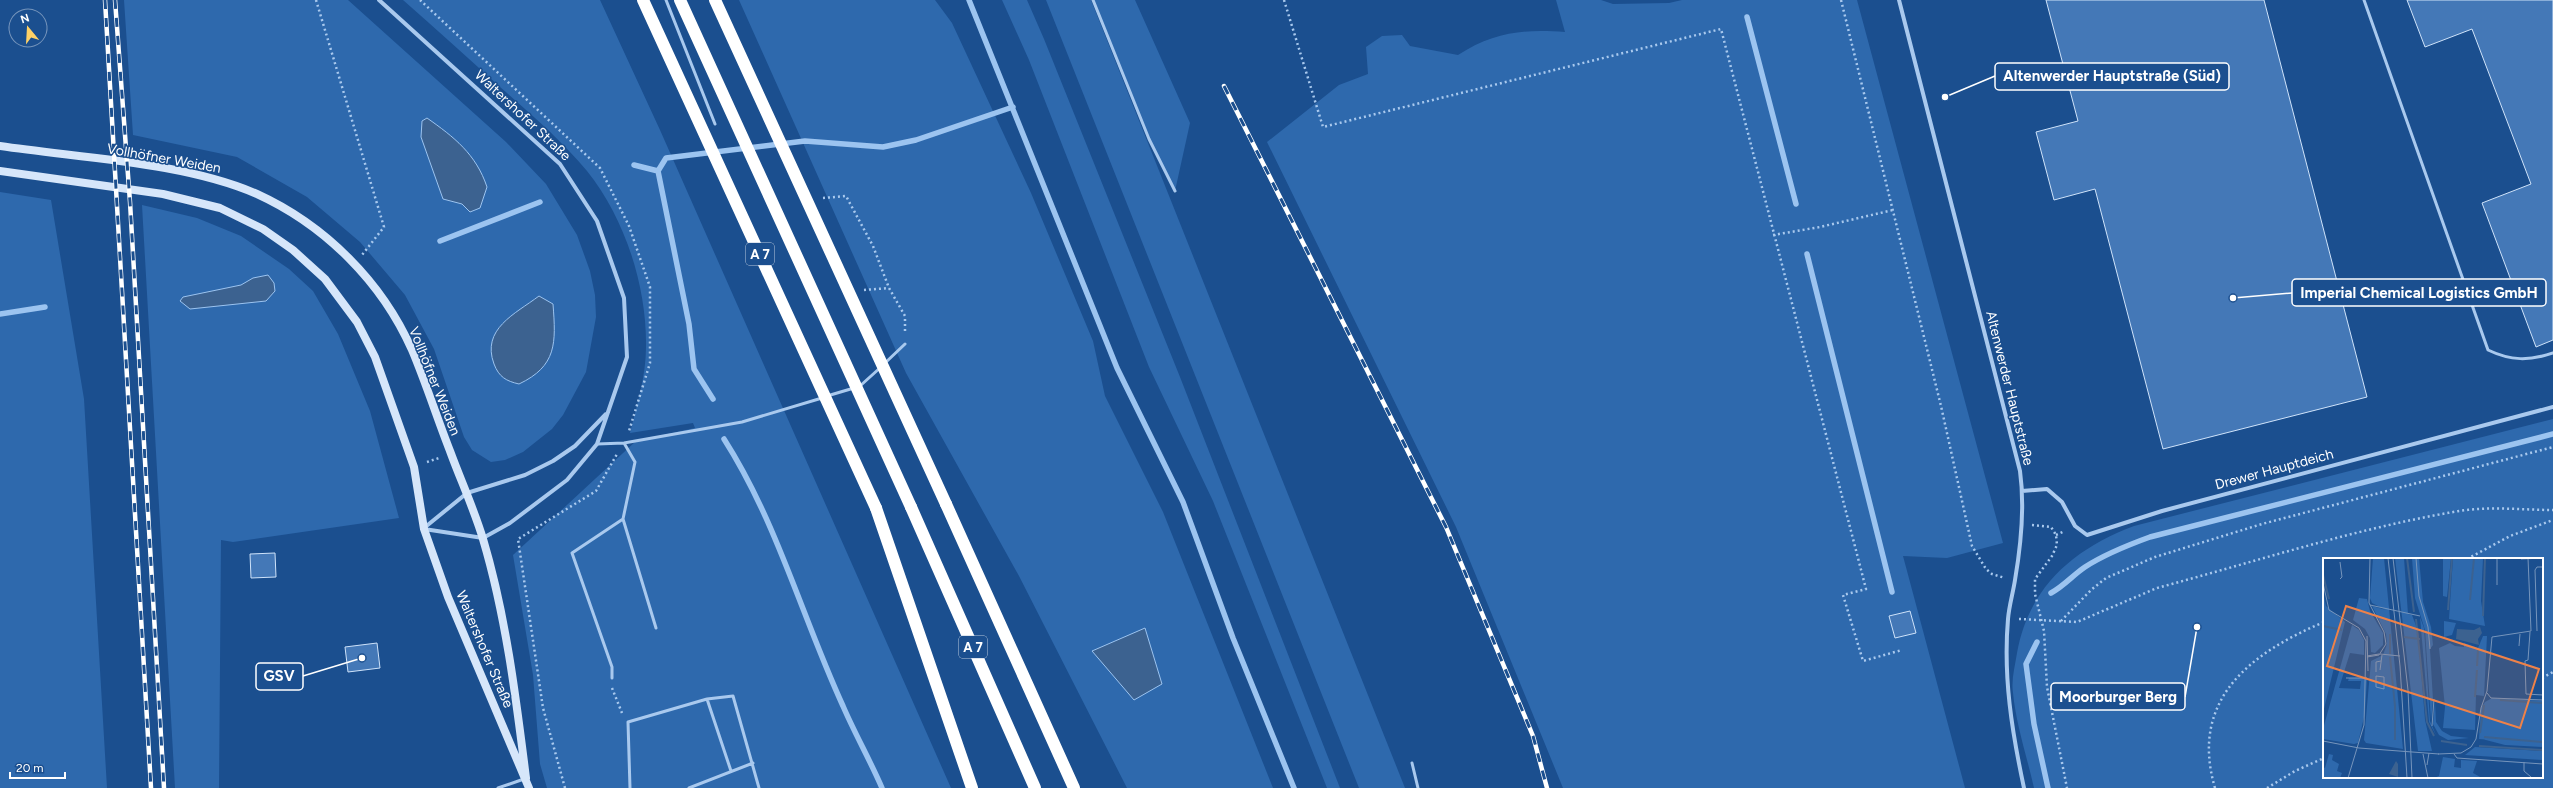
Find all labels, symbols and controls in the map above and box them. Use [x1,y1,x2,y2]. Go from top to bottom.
north arrow [8,8,48,48]
text: N [19,11,31,26]
callout: Altenwerder Hauptstraße (Süd) [1995,63,2229,90]
street label: Waltershofer Straße [471,66,575,165]
text: Altenwerder Hauptstraße (Süd) [2003,67,2221,85]
street label: Vollhöfner Weiden [106,140,222,177]
road number: A 7 [746,243,774,265]
callout: Imperial Chemical Logistics GmbH [2292,279,2546,306]
text: Imperial Chemical Logistics GmbH [2300,284,2538,302]
street label: Altenwerder Hauptstraße [1982,309,2037,467]
street label: Vollhöfner Weiden [405,324,464,438]
street label: Drewer Hauptdeich [2213,445,2335,493]
inset map [2323,558,2543,778]
street label: Waltershofer Straße [452,588,517,711]
road number: A 7 [959,636,987,658]
callout: GSV [256,663,303,690]
text: GSV [263,667,295,685]
callout: Moorburger Berg [2051,683,2185,710]
text: Moorburger Berg [2059,688,2177,706]
scale bar [10,754,65,780]
text: 20 m [16,761,44,775]

